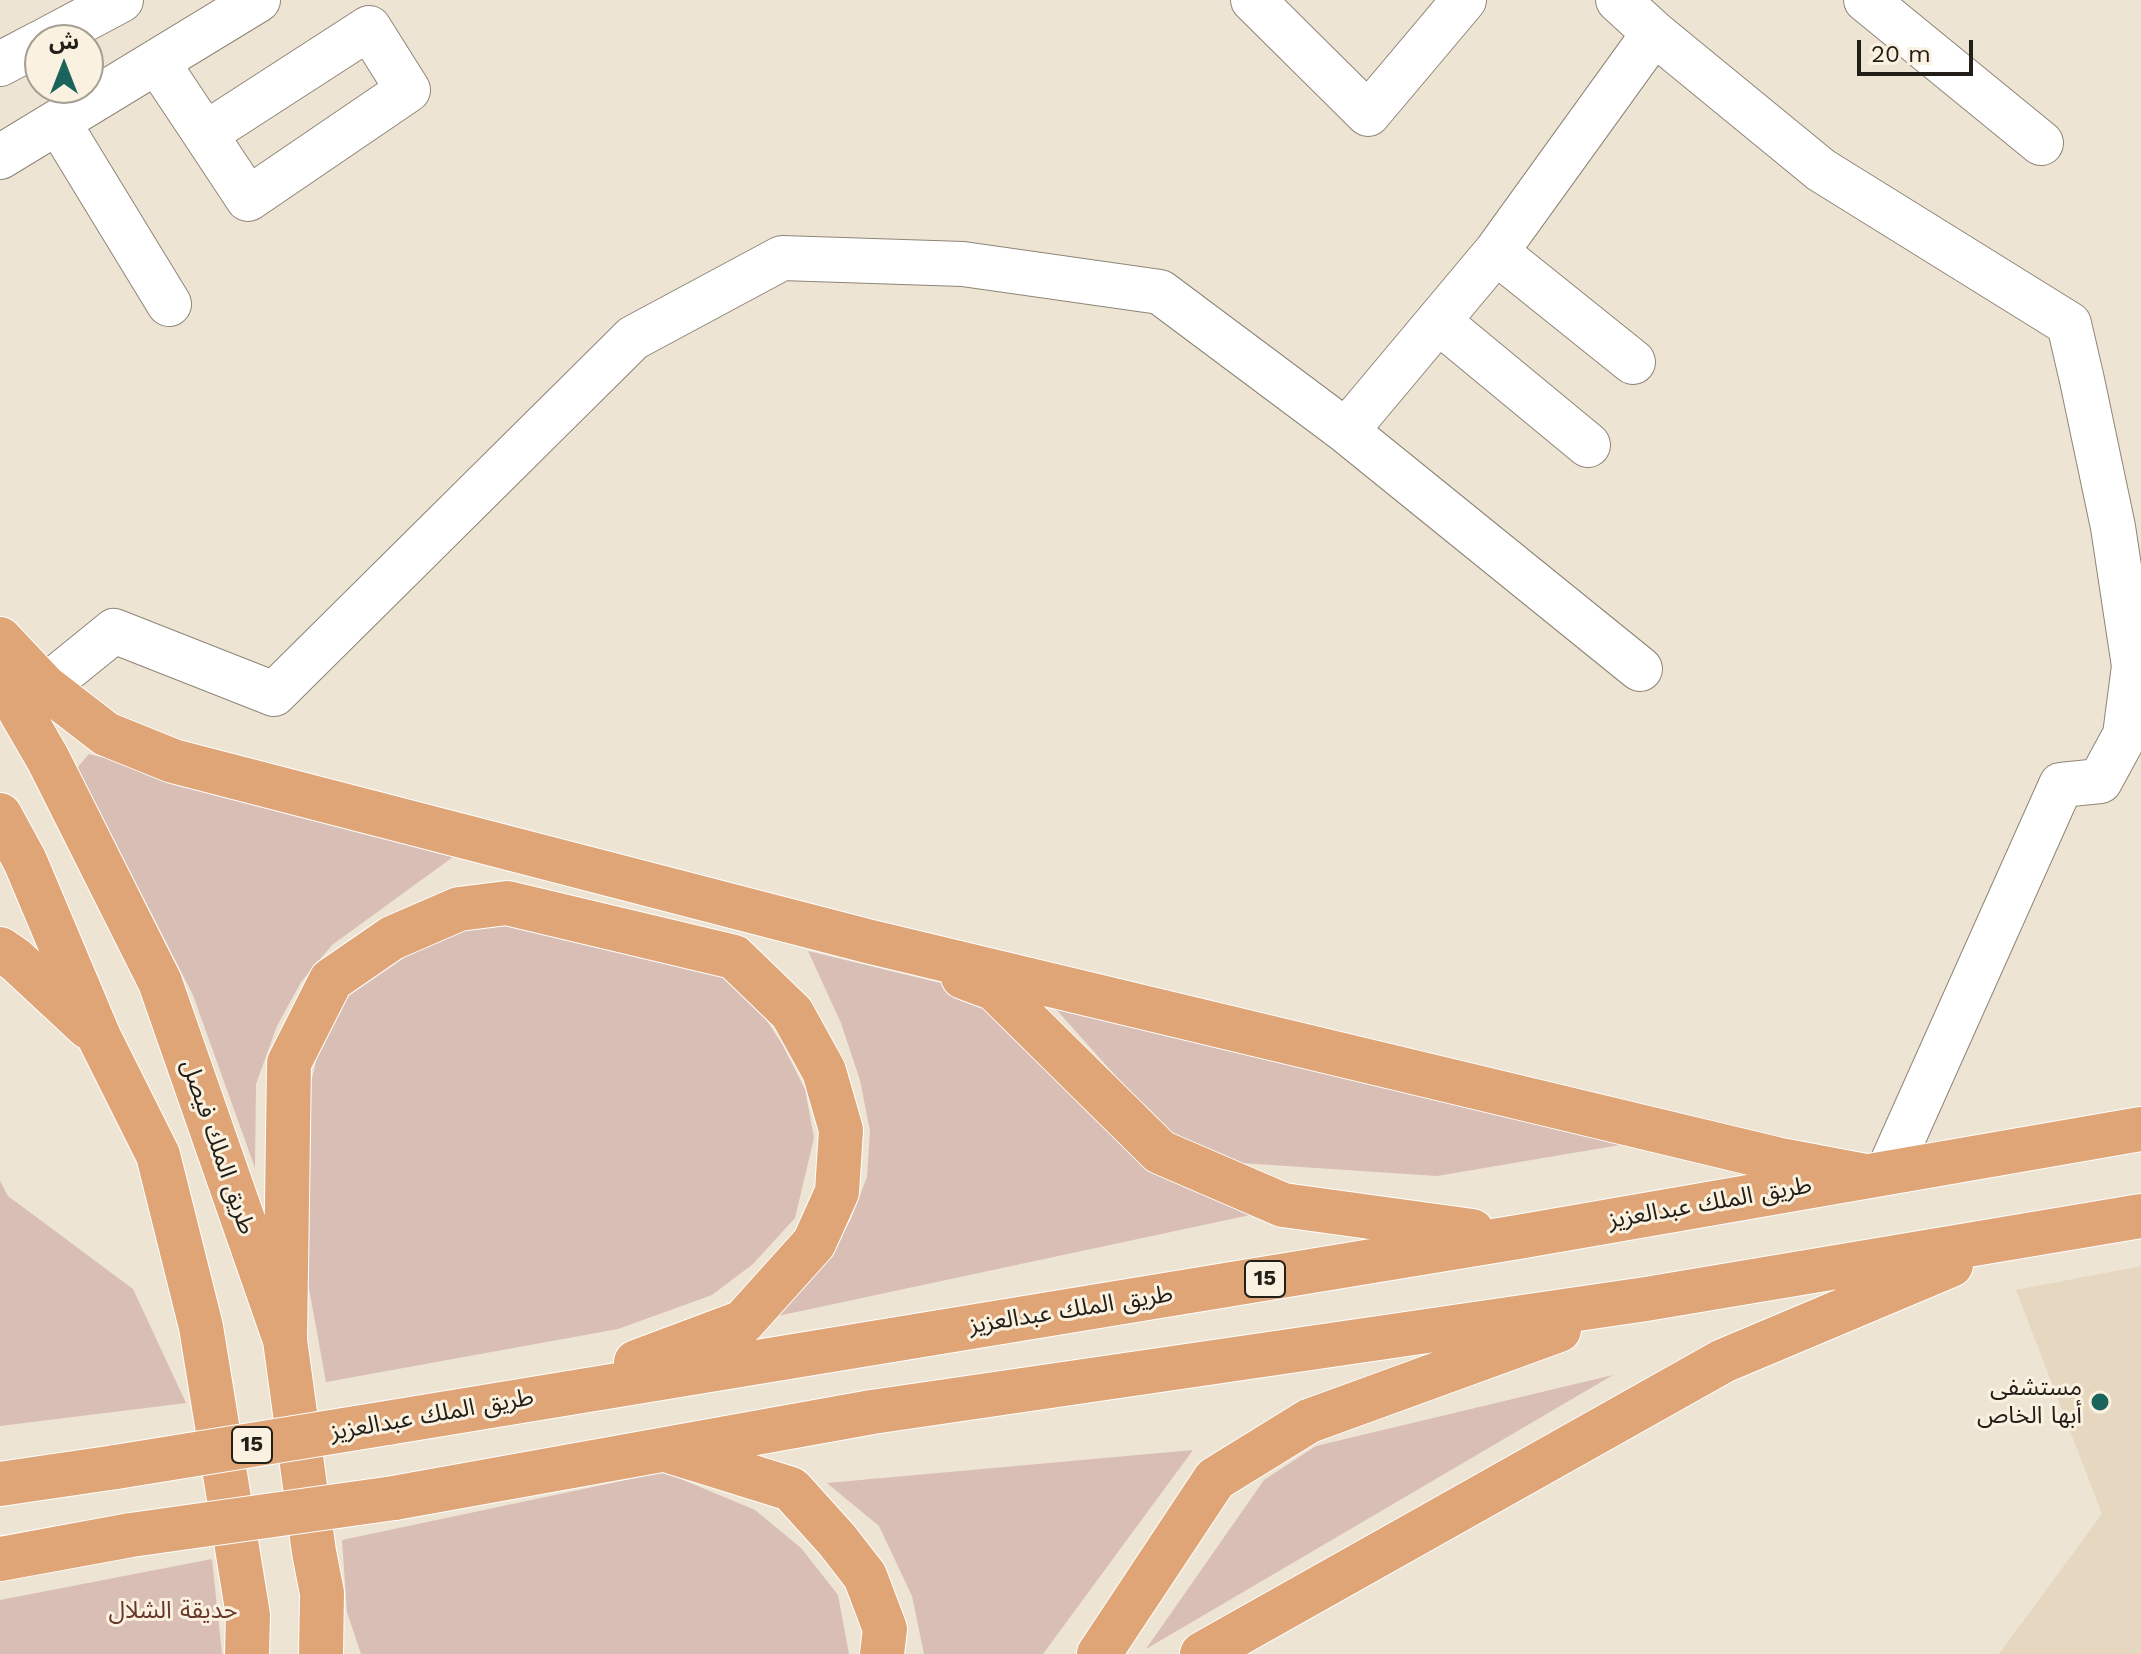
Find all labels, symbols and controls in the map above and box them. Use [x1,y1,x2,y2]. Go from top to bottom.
north arrow [24,24,104,104]
scale bar [1861,24,1977,74]
text: ش [49,29,79,54]
text: 20 m [1871,40,1931,68]
street label: طريق الملك فيصل [175,1056,261,1238]
street label: طريق الملك عبدالعزيز [1606,1171,1814,1235]
road number: 15 [1245,1261,1285,1297]
street label: طريق الملك عبدالعزيز [967,1280,1175,1340]
place label: مستشفى أبها الخاص [1977,1374,2082,1430]
street label: طريق الملك عبدالعزيز [328,1383,536,1447]
marker: مستشفى أبها الخاص [2089,1391,2111,1413]
road number: 15 [232,1427,272,1463]
park label: حديقة الشلال [108,1597,238,1625]

